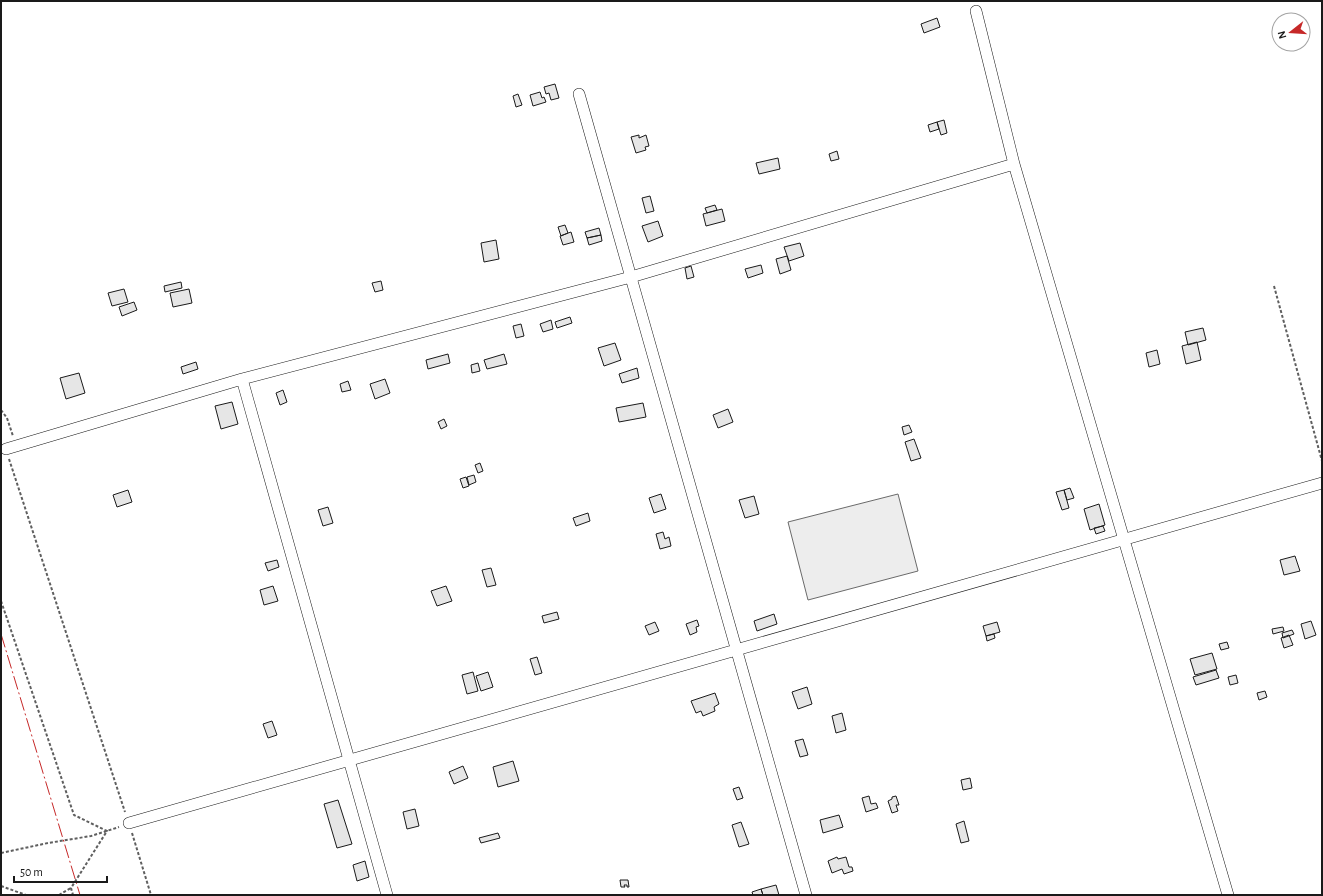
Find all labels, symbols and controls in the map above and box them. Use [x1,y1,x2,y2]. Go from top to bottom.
north arrow [1271,12,1311,52]
text: N [1276,30,1288,40]
scale bar [14,858,107,884]
text: 50 m [20,866,43,878]

